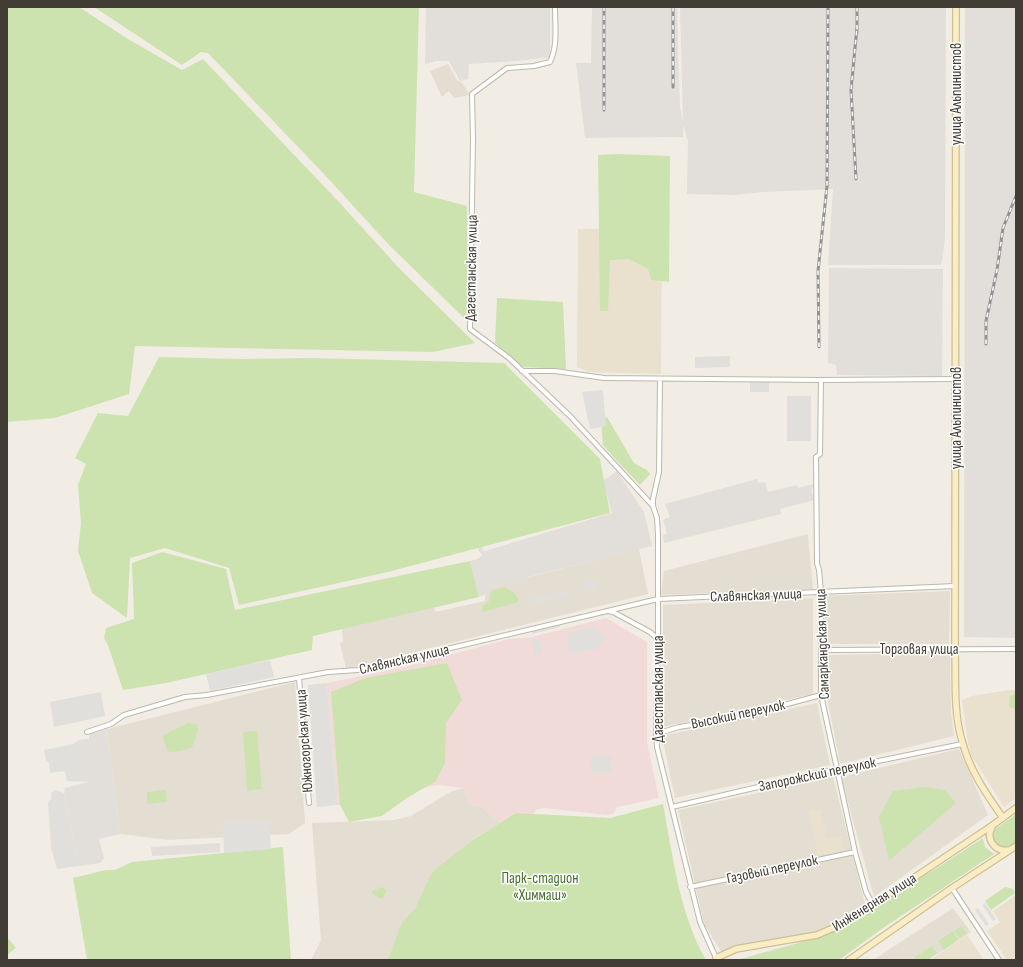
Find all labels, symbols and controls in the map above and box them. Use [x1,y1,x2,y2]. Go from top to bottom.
street label: улица Альпинистов [947,43,966,145]
street label: Дагестанская улица [461,214,482,322]
street label: улица Альпинистов [947,367,966,469]
street label: Славянская улица [710,584,802,607]
street label: Самаркандская улица [811,588,834,700]
street label: Дагестанская улица [649,635,668,742]
street label: Славянская улица [357,640,451,679]
street label: Торговая улица [880,640,959,659]
street label: Южногорская улица [291,688,318,793]
street label: Высокий переулок [689,695,787,734]
street label: Запорожский переулок [757,753,878,796]
street label: Газовый переулок [725,850,820,888]
park label: Парк-стадион «Химмаш» [501,869,579,905]
street label: Инженерная улица [829,869,920,936]

